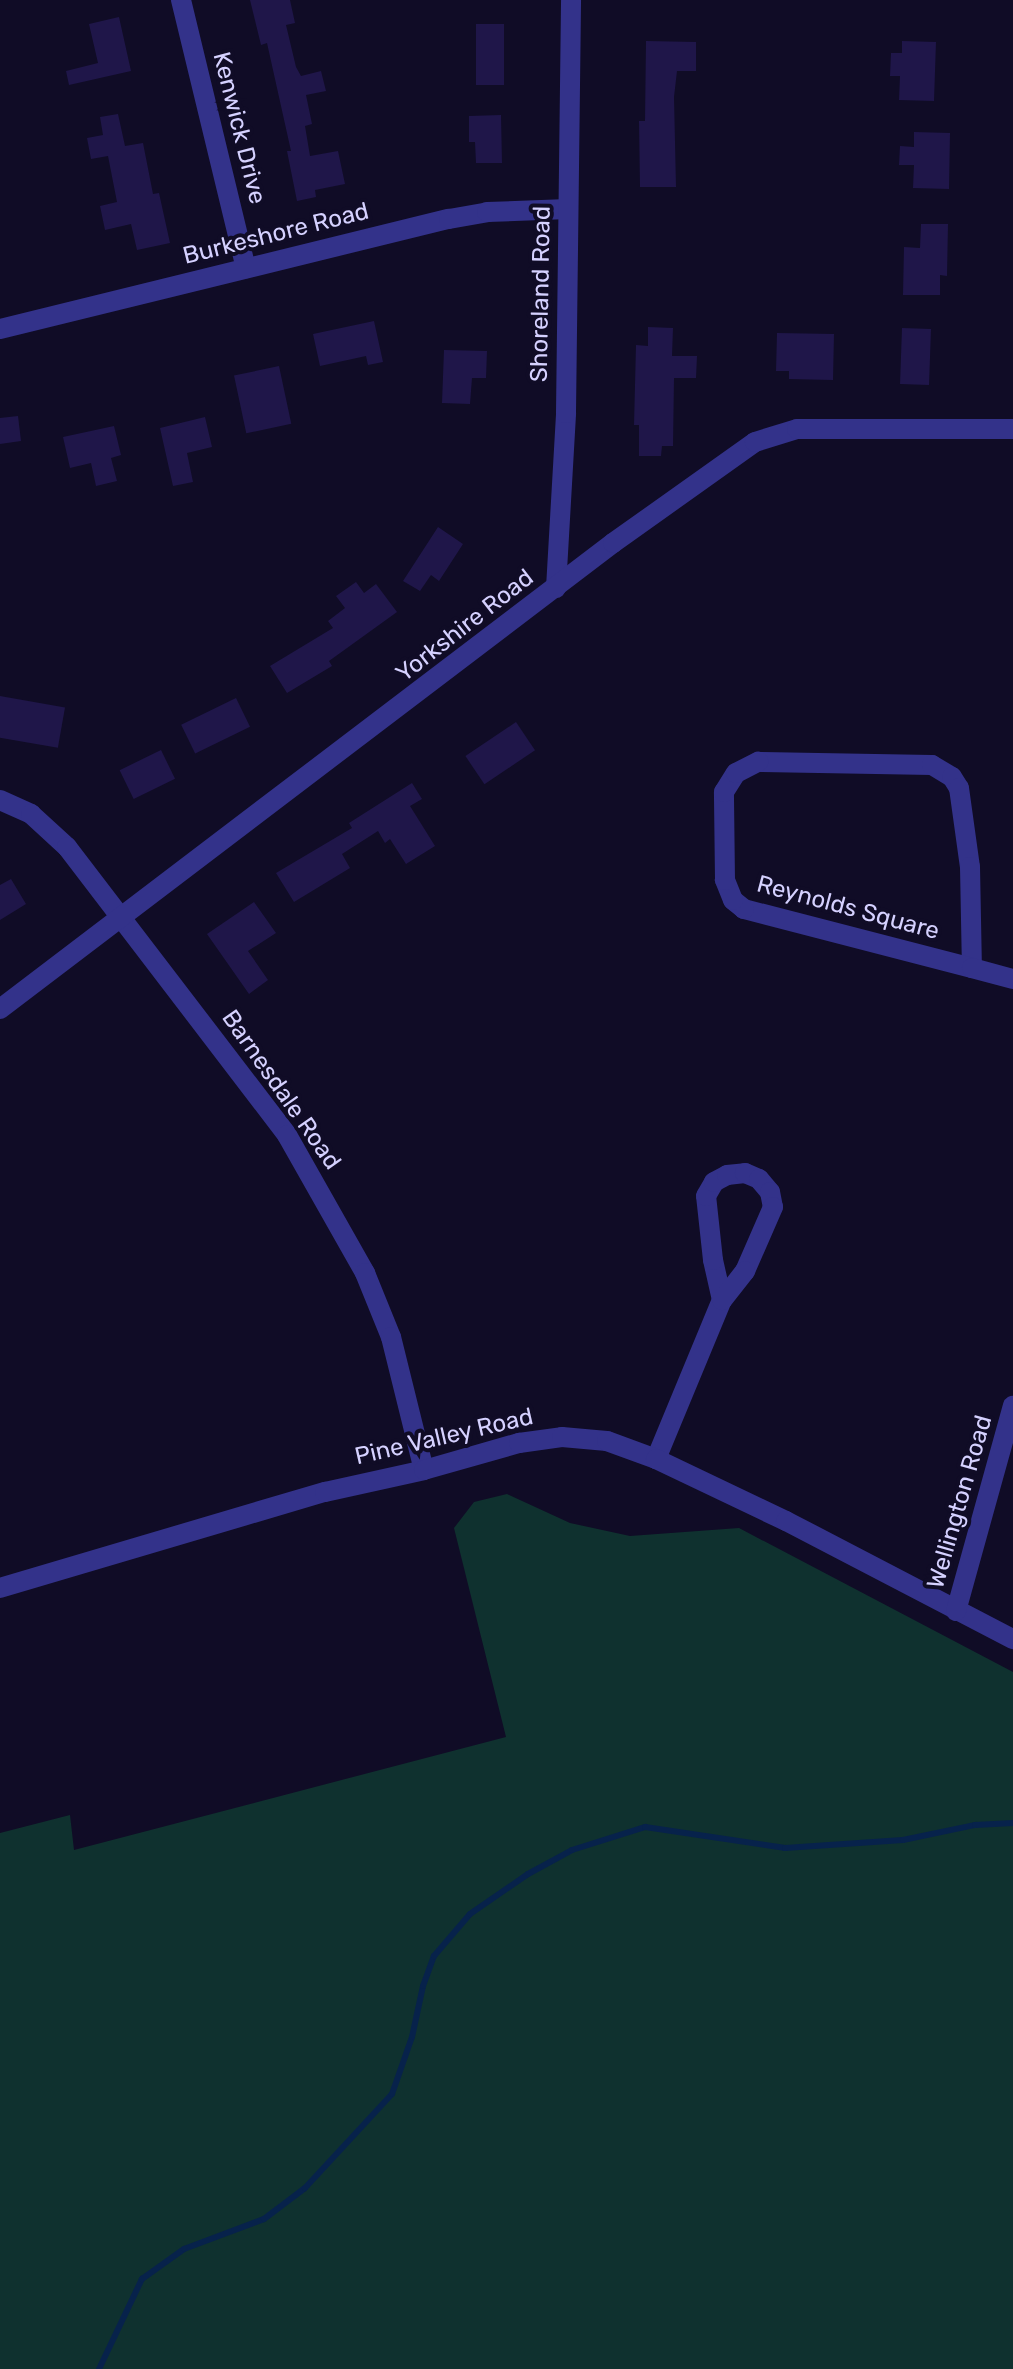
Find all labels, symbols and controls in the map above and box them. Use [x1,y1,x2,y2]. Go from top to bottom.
street label: Kenwick Drive [206,49,272,207]
street label: Burkeshore Road [180,197,372,271]
street label: Shoreland Road [525,206,557,382]
street label: Yorkshire Road [391,563,539,689]
street label: Reynolds Square [754,870,942,946]
street label: Barnesdale Road [215,1005,347,1175]
street label: Pine Valley Road [351,1402,537,1472]
street label: Wellington Road [921,1412,999,1592]

